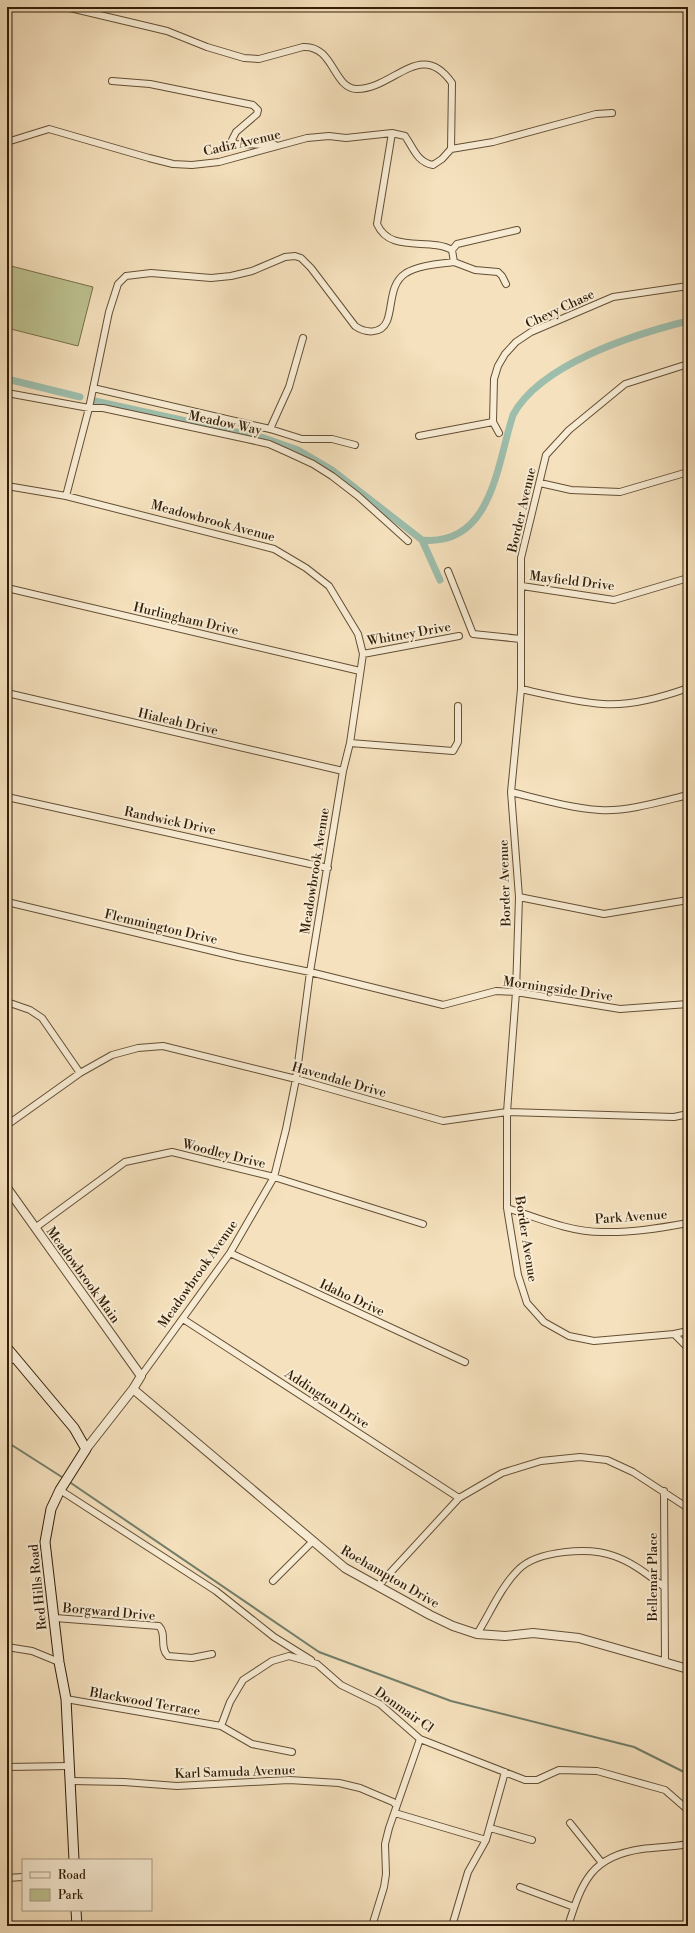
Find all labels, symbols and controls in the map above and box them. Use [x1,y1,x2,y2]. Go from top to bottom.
street label: Cadiz Avenue [202,126,283,160]
street label: Chevy Chase [523,286,597,332]
street label: Meadow Way [187,407,264,439]
street label: Border Avenue [504,465,540,555]
street label: Meadowbrook Avenue [149,497,277,545]
street label: Mayfield Drive [528,568,616,594]
street label: Hurlingham Drive [132,599,241,639]
street label: Whitney Drive [365,619,452,649]
street label: Hialeah Drive [136,705,220,739]
street label: Randwick Drive [123,803,218,839]
street label: Meadowbrook Avenue [297,806,333,935]
street label: Border Avenue [495,839,515,928]
street label: Flemmington Drive [103,906,220,948]
street label: Morningside Drive [502,973,614,1005]
street label: Havendale Drive [290,1059,389,1101]
street label: Woodley Drive [180,1136,268,1172]
street label: Border Avenue [511,1194,541,1284]
street label: Park Avenue [594,1206,668,1228]
street label: Meadowbrook Avenue [155,1217,241,1331]
street label: Meadowbrook Main [43,1224,123,1326]
street label: Idaho Drive [317,1276,387,1320]
street label: Addington Drive [281,1365,373,1433]
street label: Bellemar Place [645,1532,661,1622]
street label: Roehampton Drive [338,1542,443,1612]
street label: Red Hills Road [25,1543,50,1631]
street label: Borgward Drive [61,1600,156,1624]
street label: Blackwood Terrace [87,1684,202,1720]
street label: Donmair Cl [371,1684,437,1736]
street label: Karl Samuda Avenue [174,1762,296,1782]
legend [22,1859,152,1911]
text: Road [58,1868,86,1883]
text: Park [58,1888,84,1903]

